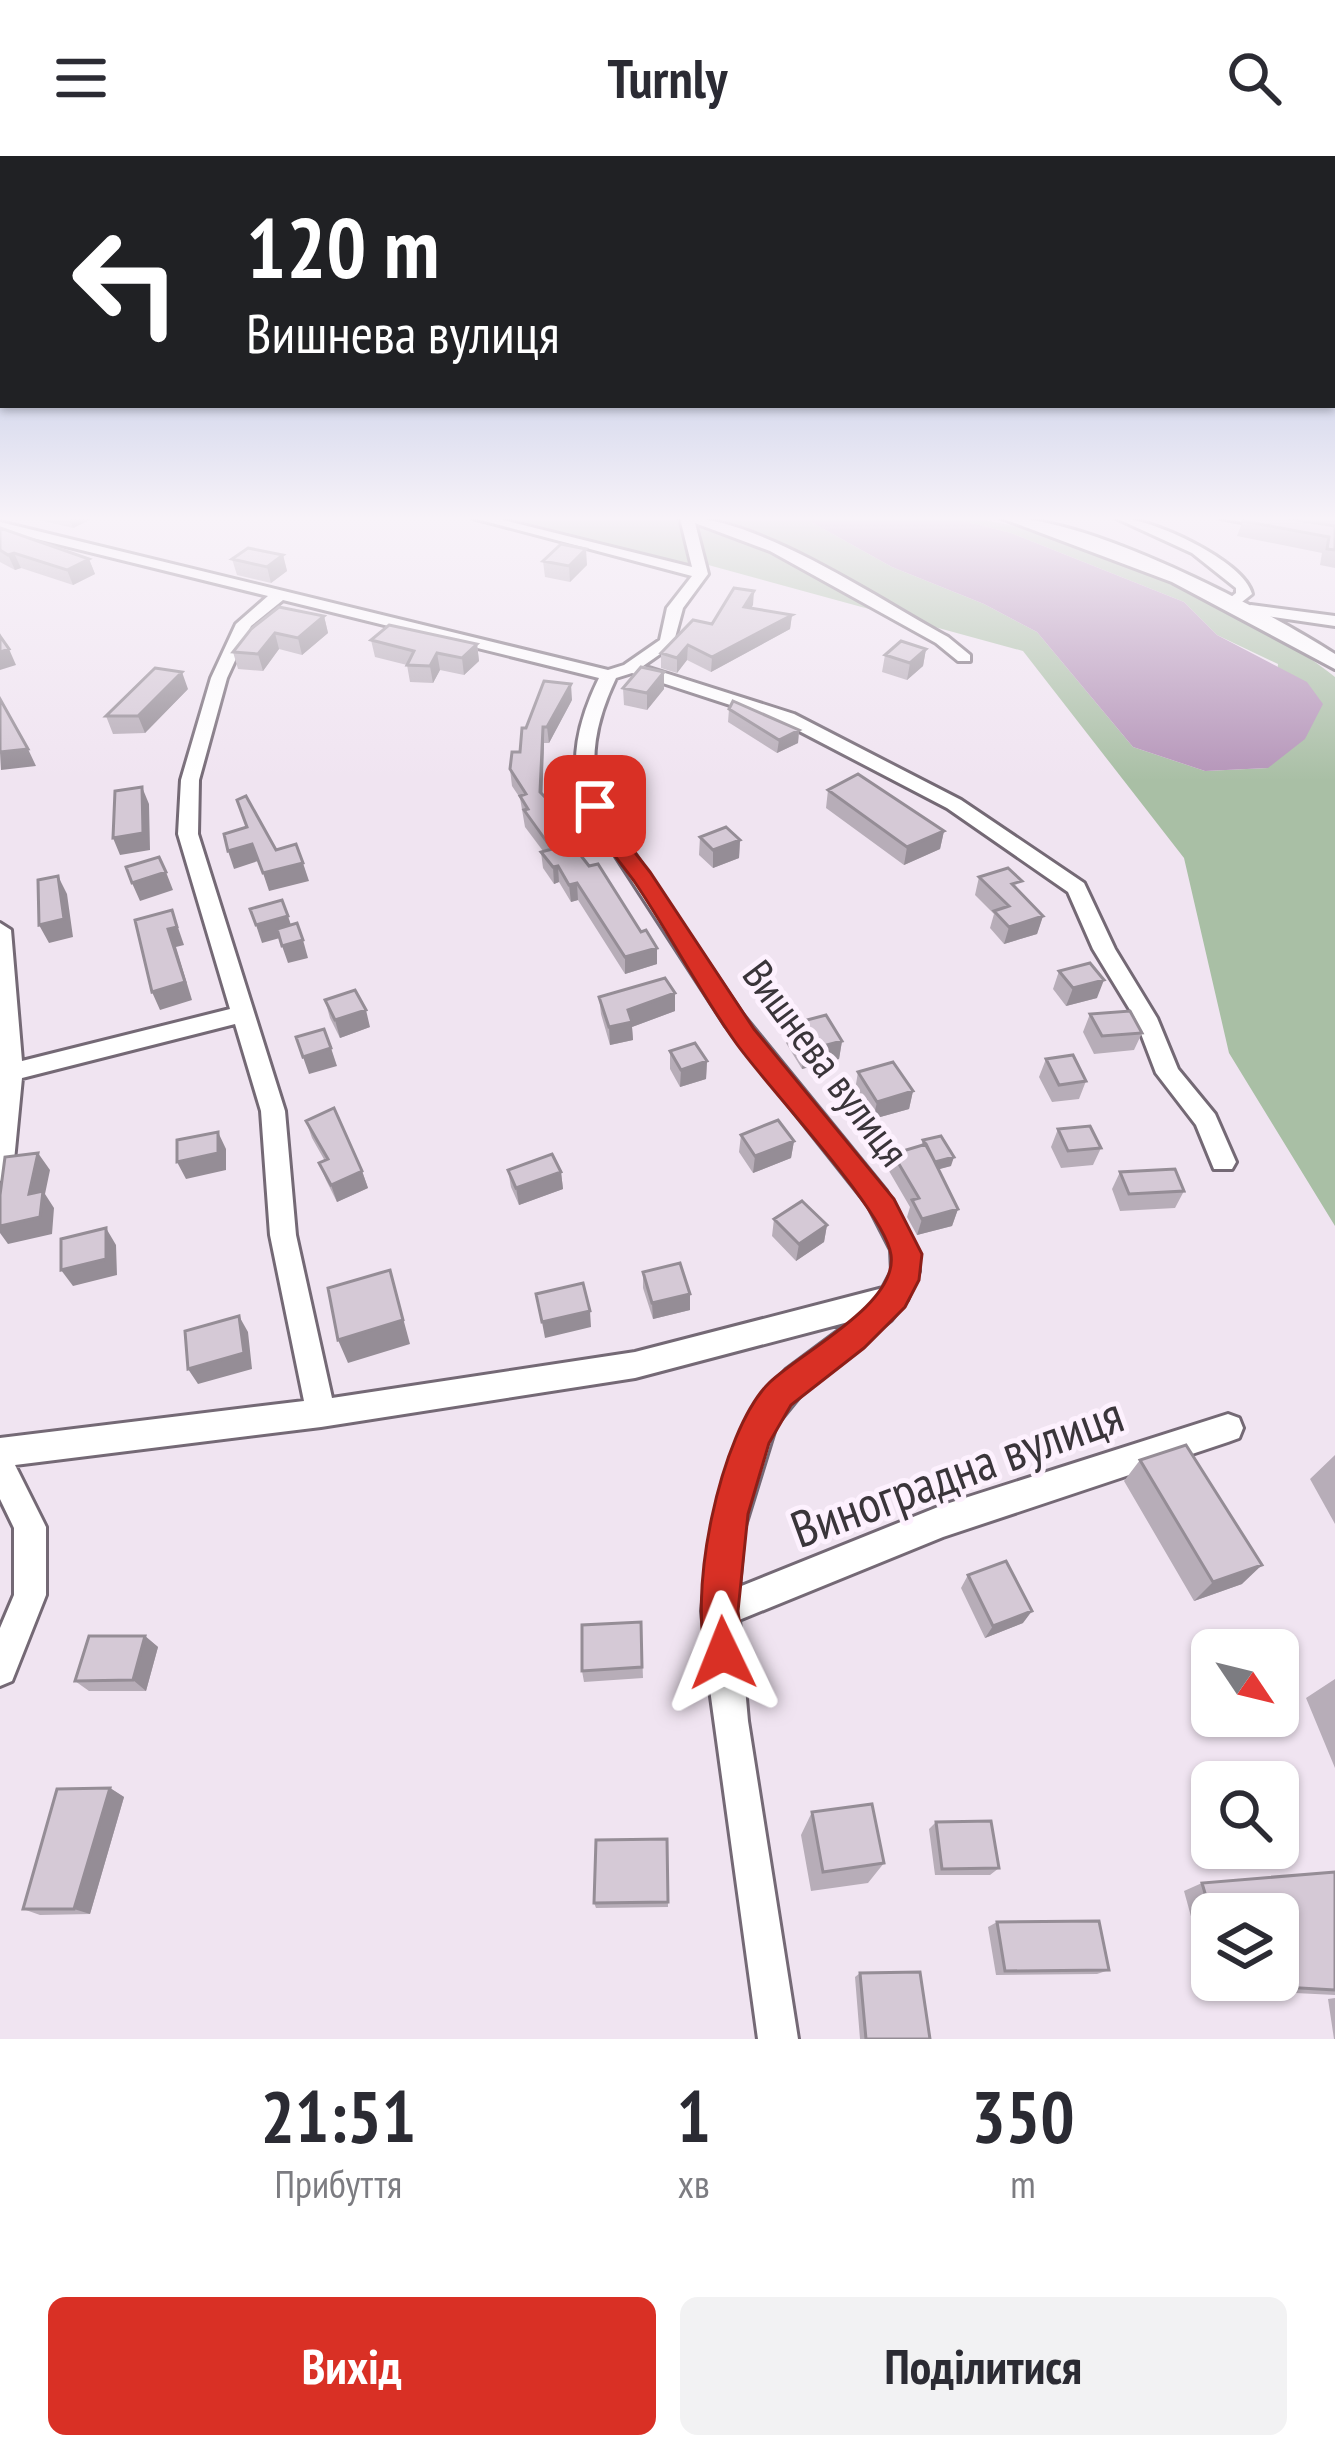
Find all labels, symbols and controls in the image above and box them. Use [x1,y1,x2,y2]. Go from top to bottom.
text: Turnly [608,43,727,113]
icon: menu [48,45,114,111]
icon: search [1221,45,1287,111]
text: 120 m [246,192,439,301]
icon: left [48,204,204,360]
text: Вишнева вулиця [246,298,560,368]
pin [544,755,646,857]
icon: arrive [562,773,628,839]
street label: Вишнева вулиця [731,949,922,1177]
street label: Виноградна вулиця [782,1380,1132,1562]
position arrow [660,1590,786,1716]
north arrow [1191,1629,1299,1737]
map controls [1191,1629,1299,2001]
button: search [1191,1761,1299,1869]
button: layers [1191,1893,1299,2001]
text: 21:51 [260,2069,416,2162]
text: 1 [677,2069,711,2162]
text: 350 [971,2069,1075,2162]
text: Прибуття [274,2158,402,2209]
text: хв [678,2158,710,2209]
text: m [1010,2158,1036,2209]
button: Вихід [48,2297,656,2435]
button: Поділитися [680,2297,1287,2435]

